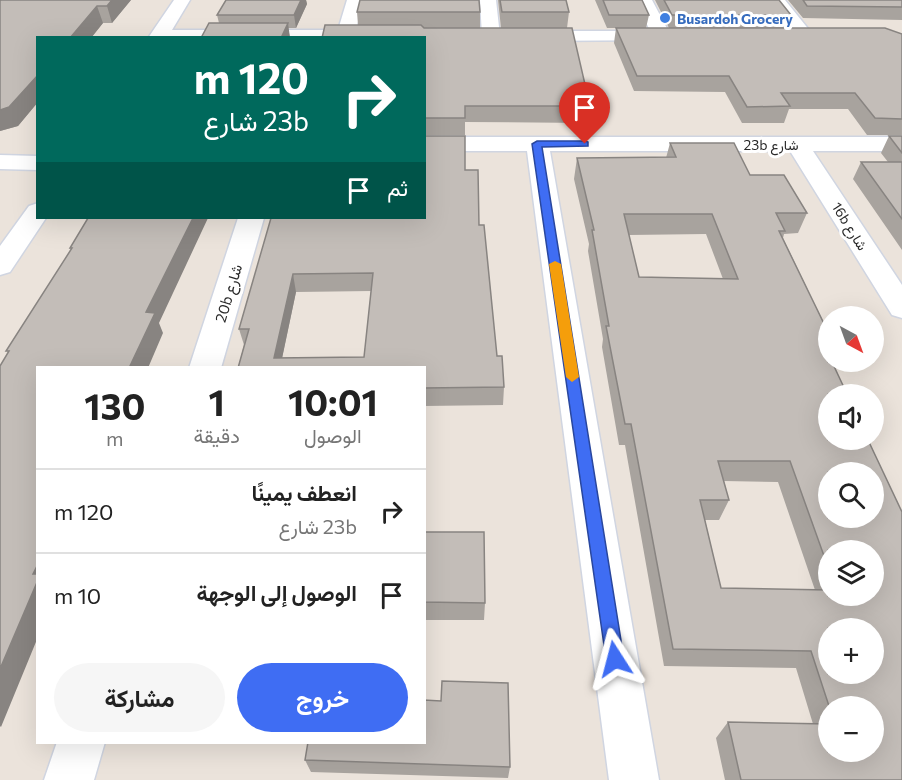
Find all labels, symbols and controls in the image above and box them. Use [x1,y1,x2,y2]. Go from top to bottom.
place label: Busardoh Grocery [677,10,793,27]
marker: Busardoh Grocery [658,11,672,25]
text: 120 m [194,51,309,103]
icon: right [330,60,408,138]
pin [559,82,610,144]
icon: arrive [568,91,601,124]
text: 23b شارع [203,104,309,137]
street label: 23b شارع [744,136,798,156]
icon: arrive [342,174,375,207]
text: ثم [387,174,408,201]
street label: 16b شارع [826,199,871,255]
street label: 20b شارع [211,262,248,325]
north arrow [818,306,884,372]
map controls [818,306,884,762]
text: 1 [208,379,225,423]
text: 10:01 [288,379,378,423]
text: 130 [84,383,145,427]
button: sound [818,384,884,450]
text: دقيقة [193,423,240,447]
text: الوصول [304,423,362,447]
text: m [106,426,123,450]
button: search [818,462,884,528]
text: انعطف يمينًا [251,479,357,506]
icon: right [375,495,408,528]
text: 120 m [54,498,113,525]
text: 23b شارع [279,514,357,538]
button: layers [818,540,884,606]
text: الوصول إلى الوجهة [197,579,357,606]
icon: arrive [375,579,408,612]
text: 10 m [54,582,101,609]
button: + [818,618,884,684]
position arrow [583,627,647,691]
button: مشاركة [54,663,225,732]
button: خروج [237,663,408,732]
button: − [818,696,884,762]

